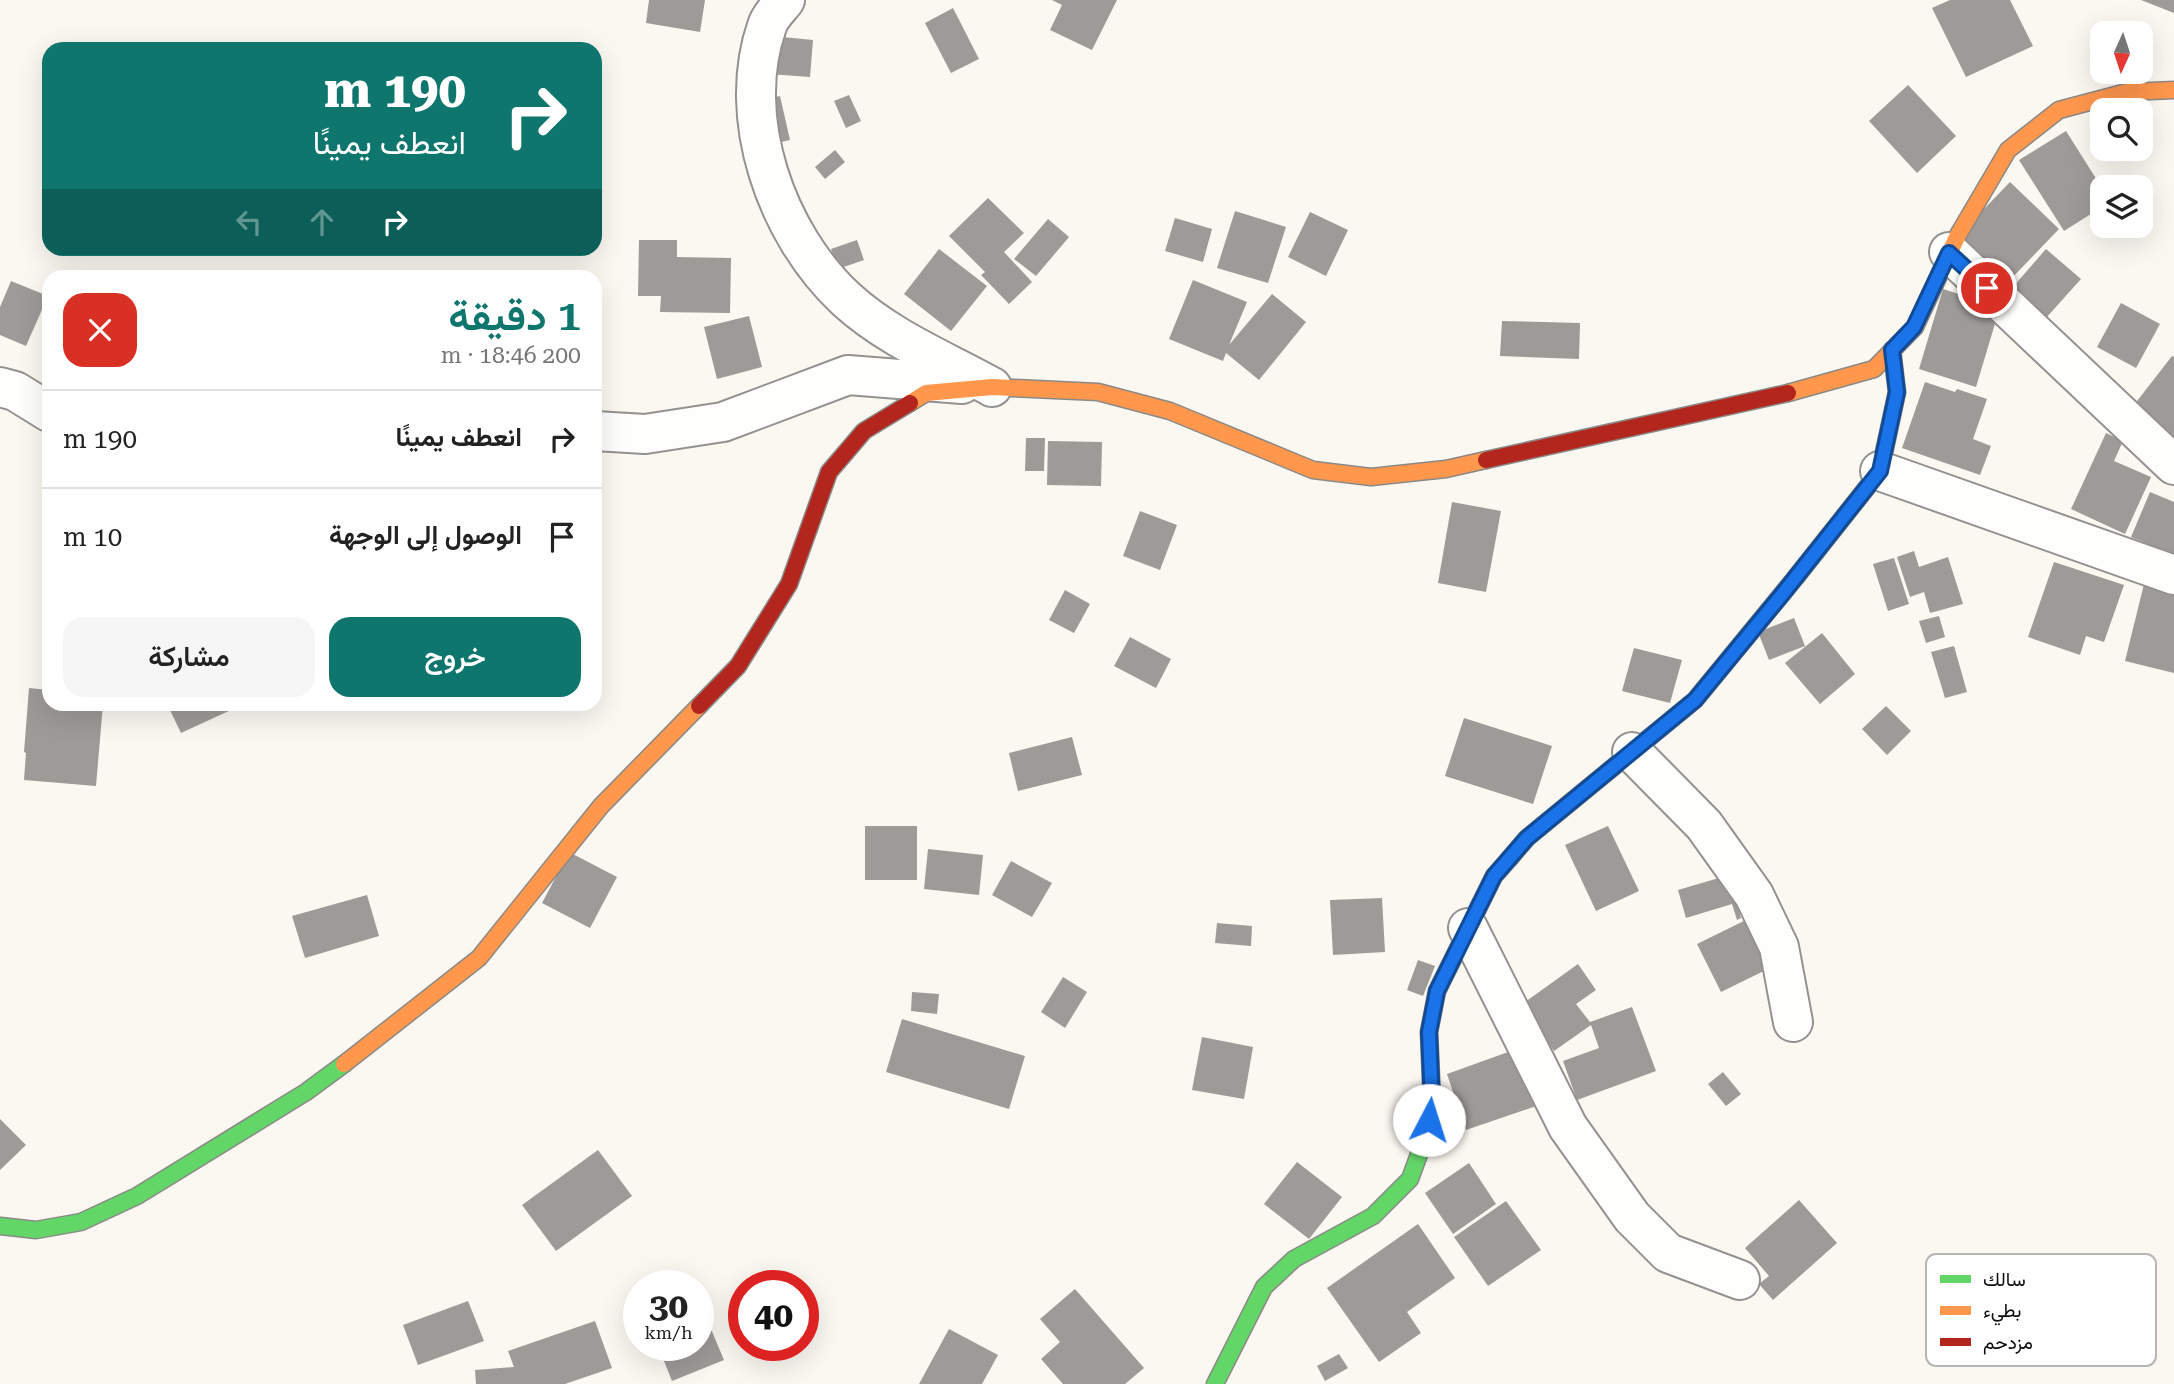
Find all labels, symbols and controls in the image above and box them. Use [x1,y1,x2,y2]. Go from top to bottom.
north arrow [2090,21,2152,84]
map controls [2090,21,2153,238]
text: 190 m [324,62,466,119]
icon: right [490,70,581,161]
button: search [2090,98,2153,161]
text: انعطف يمينًا [313,124,466,162]
button: layers [2090,175,2153,238]
icon: left [230,203,268,241]
icon: ahead [303,203,341,241]
icon: right [376,203,414,241]
pin [1957,258,2017,318]
icon: arrive [1968,269,2006,307]
text: 1 دقيقة [448,291,581,340]
button: close [63,293,137,367]
text: 200 m · 18:46 [441,342,581,369]
icon: right [543,420,581,458]
text: انعطف يمينًا [396,422,522,452]
text: 190 m [63,424,137,454]
icon: arrive [543,518,581,556]
text: الوصول إلى الوجهة [329,520,522,550]
text: 10 m [63,522,122,552]
button: مشاركة [63,617,315,697]
button: خروج [329,617,581,697]
position arrow [1392,1083,1466,1157]
legend [1926,1254,2156,1366]
text: سالك [1983,1268,2026,1291]
speed limit sign: 40 [728,1270,819,1361]
text: 30 [649,1286,688,1327]
text: بطيء [1983,1299,2021,1326]
text: km/h [644,1322,693,1343]
text: مزدحم [1983,1331,2033,1355]

